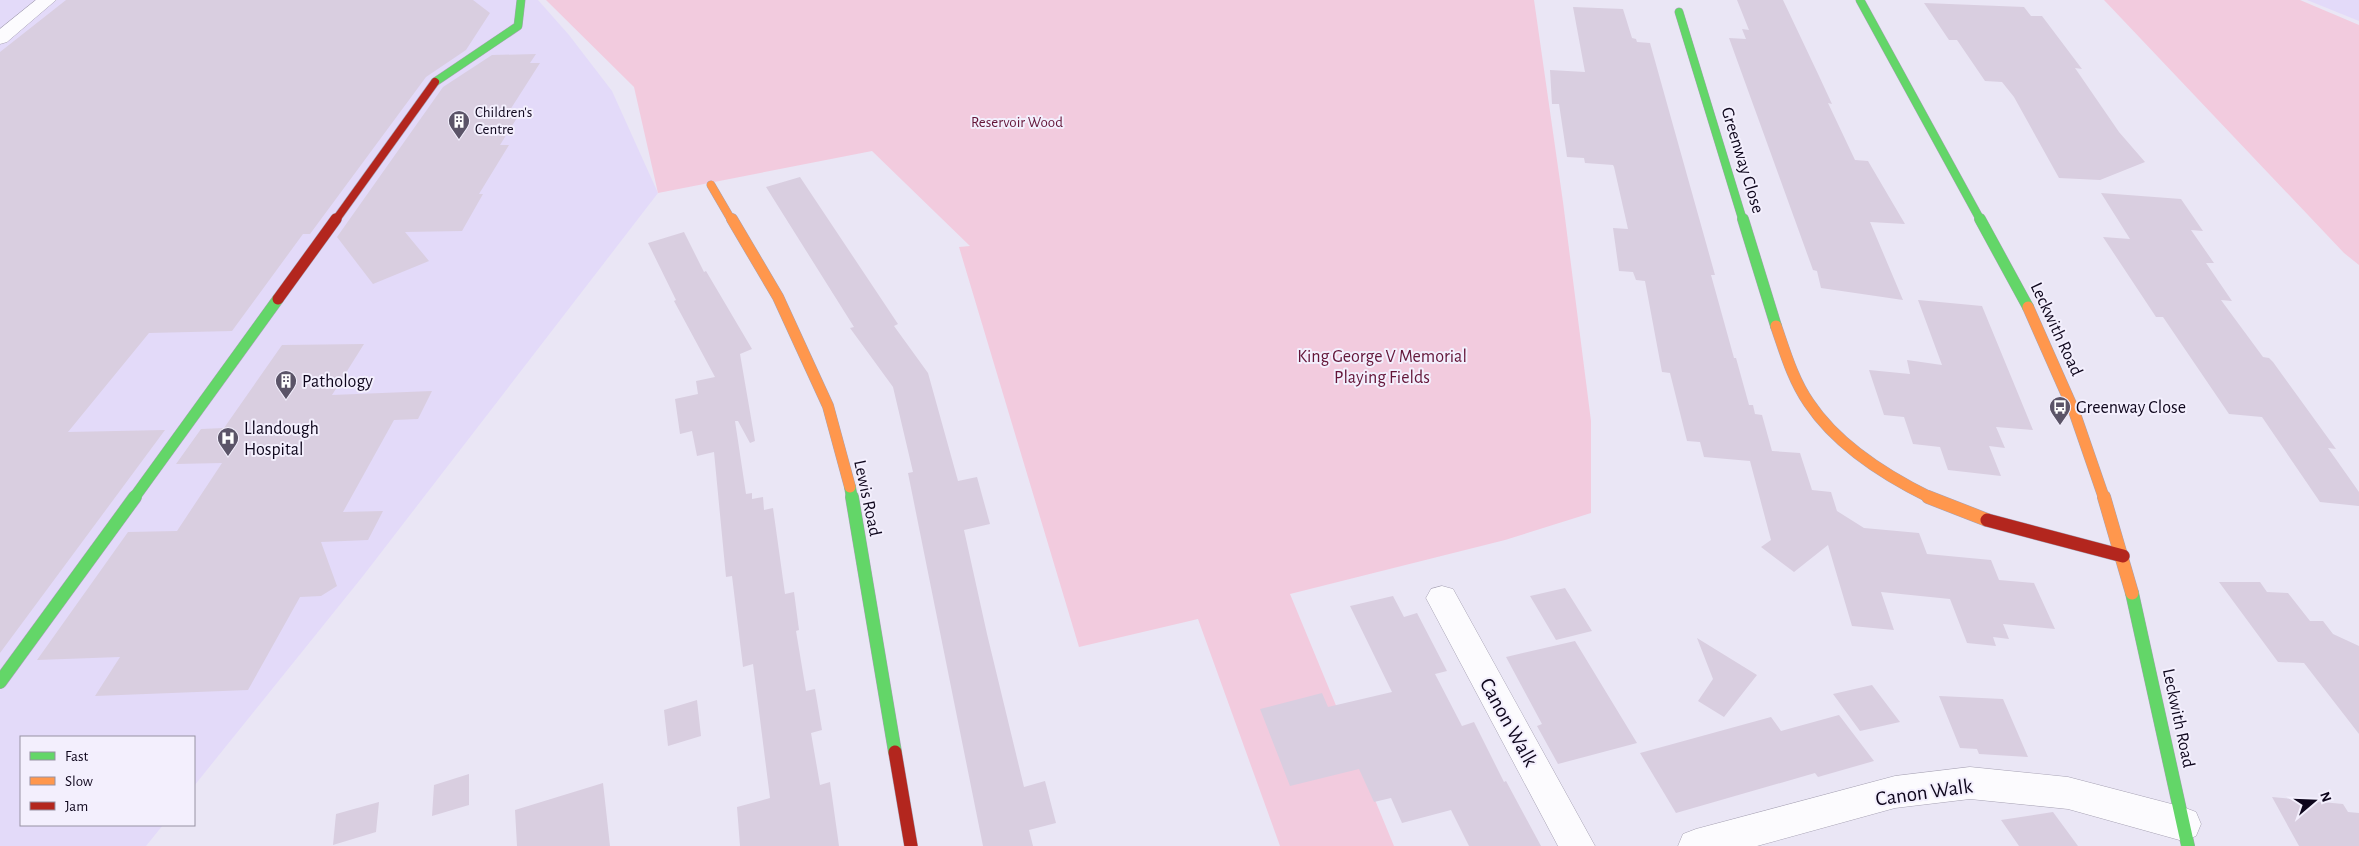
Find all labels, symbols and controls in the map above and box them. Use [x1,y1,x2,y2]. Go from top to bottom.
place label: Children's Centre [475,105,532,137]
street label: Greenway Close [1717,105,1767,216]
building icon: Children's Centre [447,109,471,140]
park label: Reservoir Wood [971,115,1063,130]
street label: Leckwith Road [2027,280,2086,379]
park label: King George V Memorial Playing Fields [1297,348,1467,387]
building icon: Pathology [274,369,298,400]
place label: Pathology [302,373,373,391]
bus stop icon: Greenway Close [2048,395,2072,426]
place label: Greenway Close [2076,399,2186,417]
place label: Llandough Hospital [244,420,319,459]
hospital icon: Llandough Hospital [216,426,240,457]
street label: Lewis Road [850,458,884,538]
street label: Leckwith Road [2159,667,2197,769]
street label: Canon Walk [1476,674,1542,770]
legend [20,736,195,826]
text: Fast [65,749,89,764]
text: Slow [65,774,93,789]
street label: Canon Walk [1874,775,1974,810]
north arrow [2289,776,2339,826]
text: N [2317,790,2334,804]
text: Jam [65,799,88,814]

